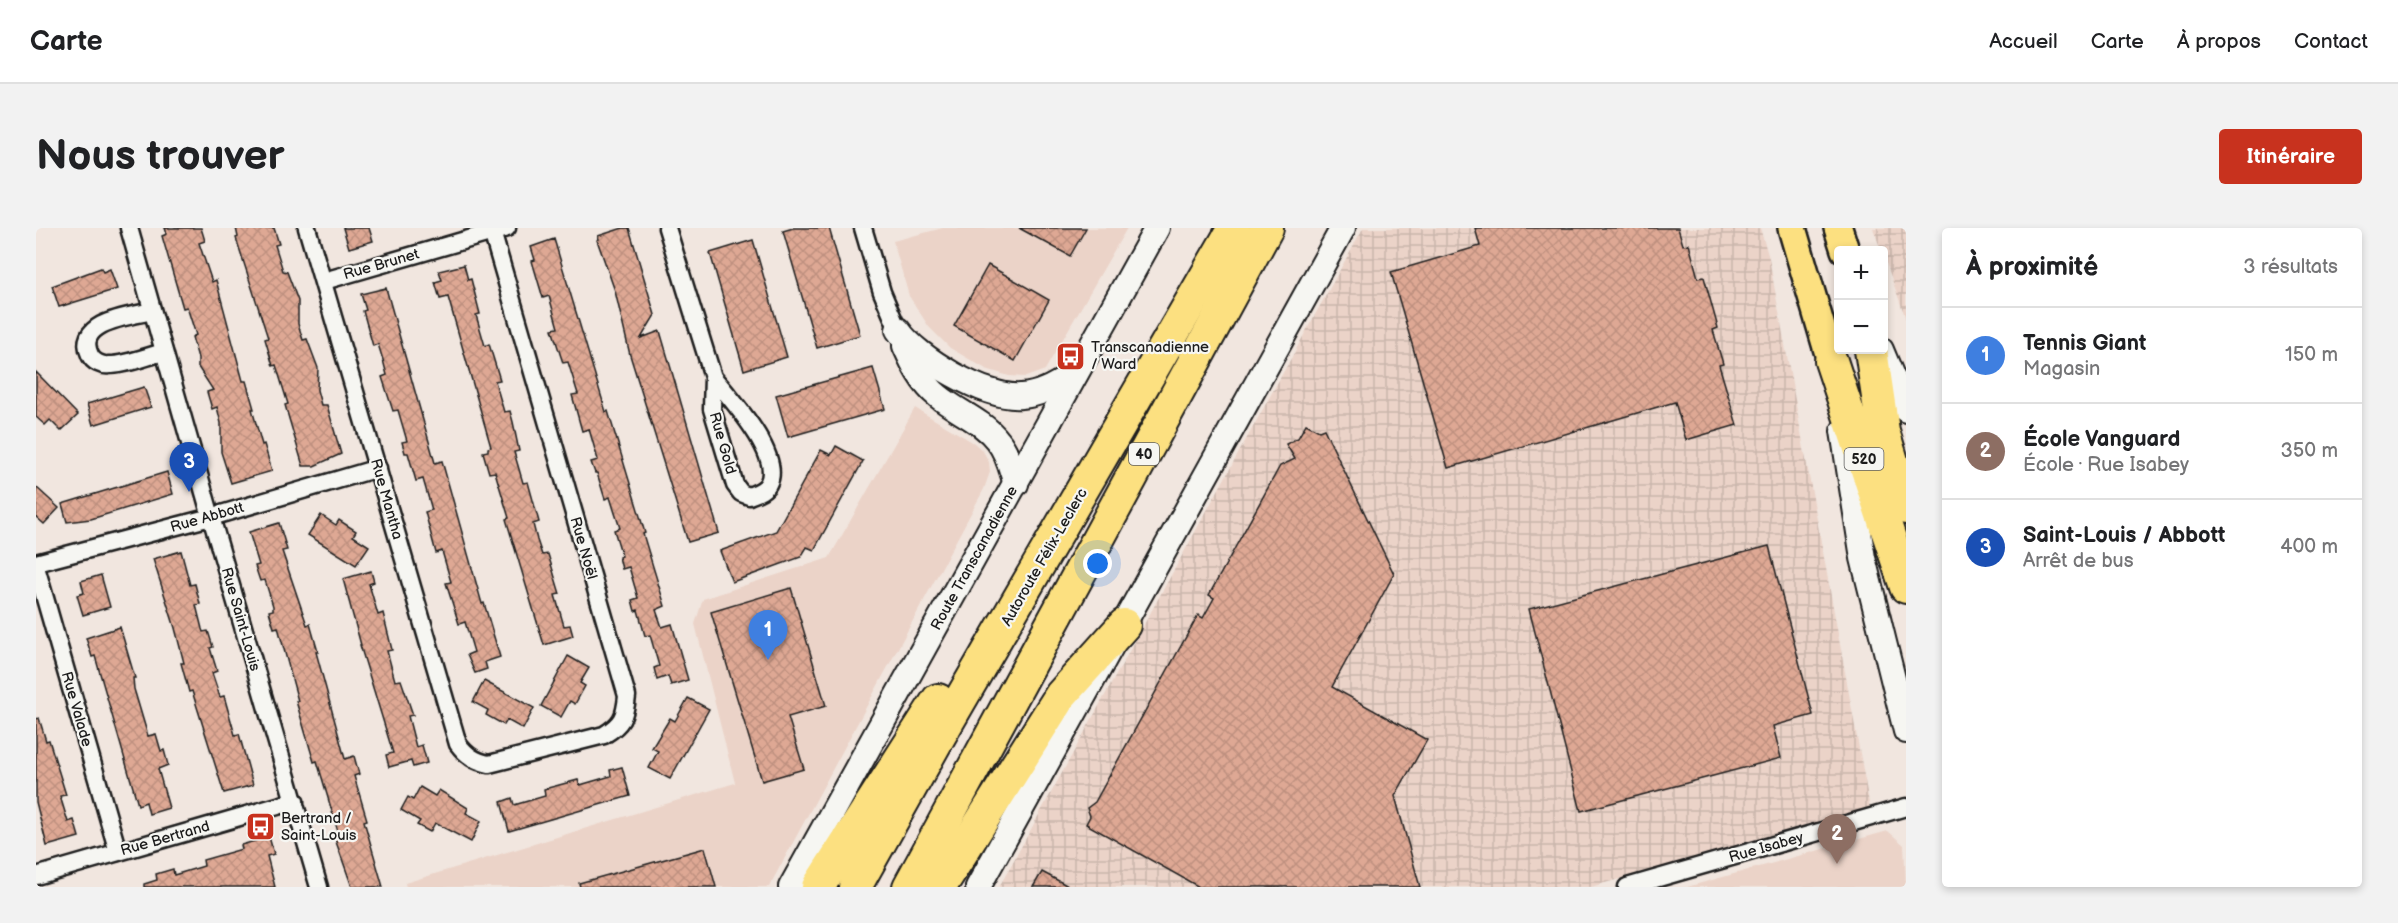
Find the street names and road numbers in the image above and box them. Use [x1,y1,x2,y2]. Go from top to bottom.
street label: Rue Brunet [341,244,422,284]
street label: Rue Gold [705,410,740,476]
road number: 40 [1129,443,1159,465]
road number: 520 [1844,448,1884,470]
street label: Rue Mantha [366,456,407,542]
street label: Route Transcanadienne [927,483,1022,634]
street label: Autoroute Félix-Leclerc [997,485,1092,630]
street label: Rue Abbott [168,498,246,537]
street label: Rue Noël [566,515,601,582]
street label: Rue Saint-Louis [217,565,265,674]
street label: Rue Valade [57,669,96,749]
street label: Rue Bertrand [118,817,212,860]
street label: Rue Isabey [1727,828,1806,867]

